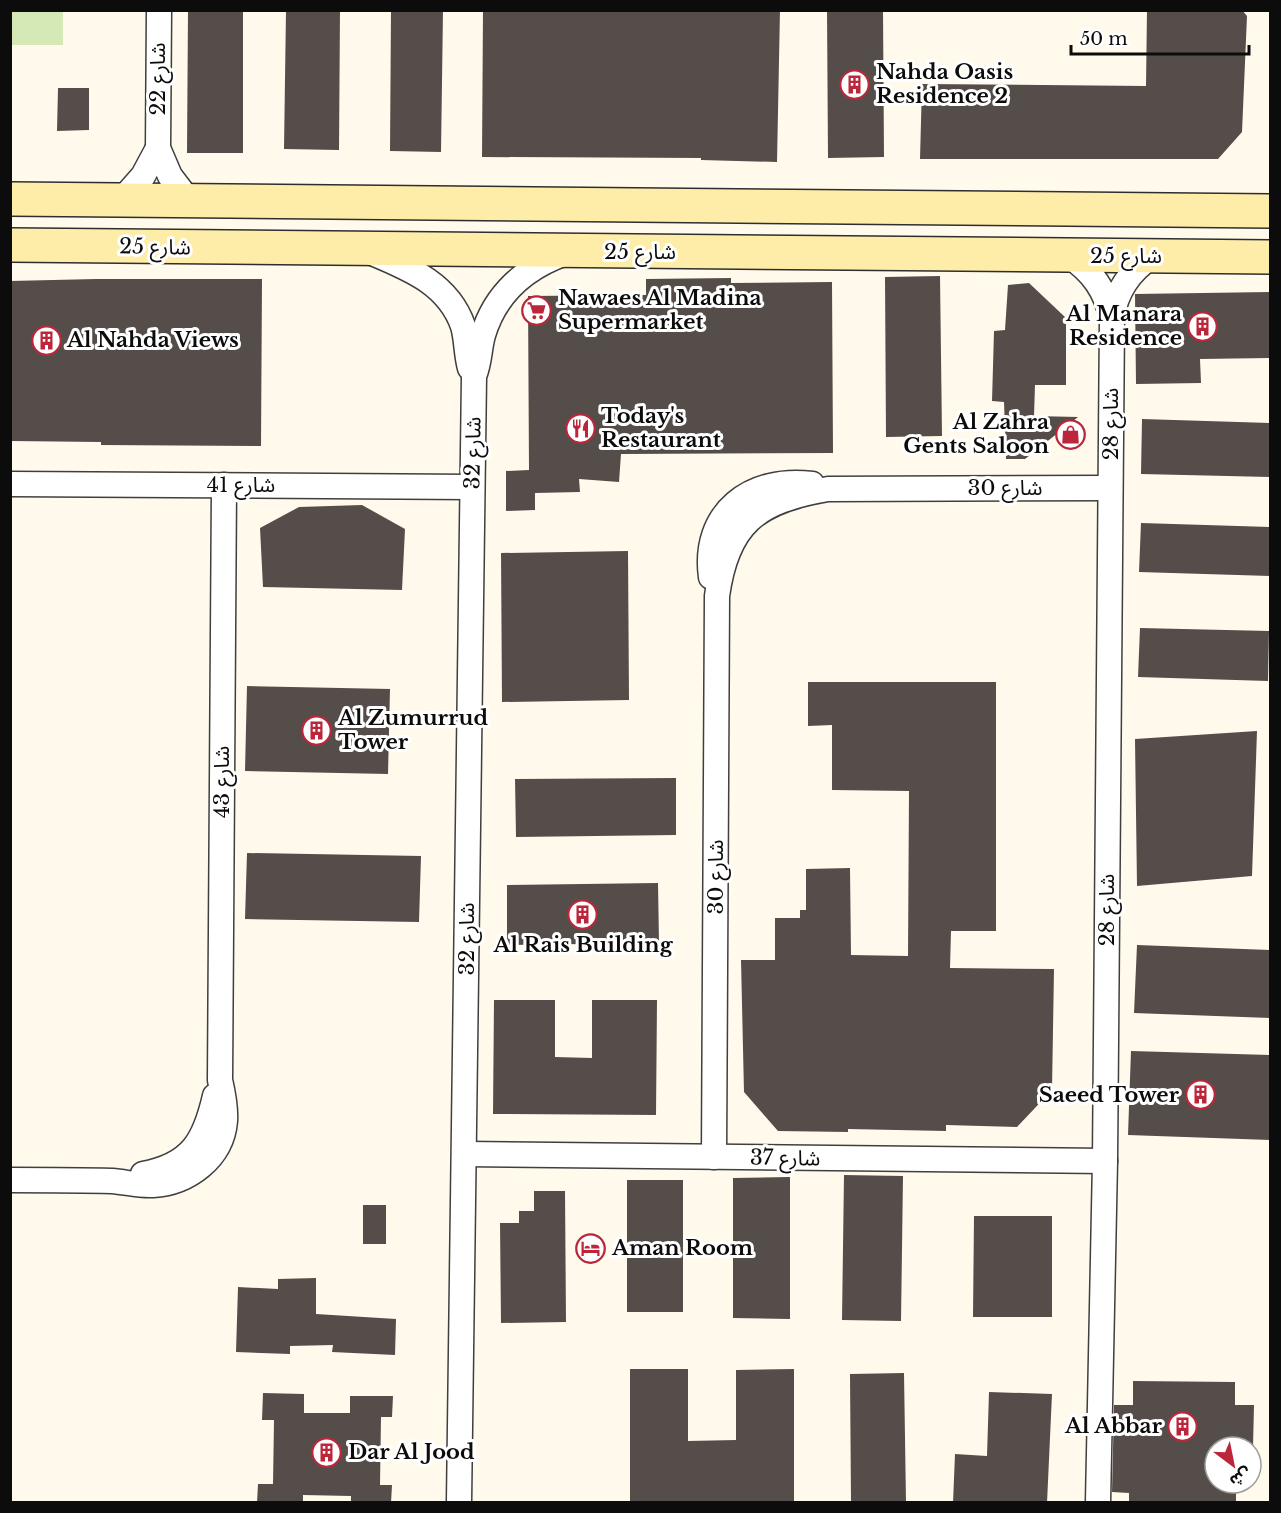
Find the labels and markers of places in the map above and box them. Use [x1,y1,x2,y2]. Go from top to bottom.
place label: Nahda Oasis Residence 2 [876,59,1013,109]
building icon: Nahda Oasis Residence 2 [839,68,871,100]
place label: Nawaes Al Madina Supermarket [558,285,762,335]
supermarket icon: Nawaes Al Madina Supermarket [521,294,553,326]
place label: Al Manara Residence [1065,301,1182,351]
building icon: Al Manara Residence [1187,310,1219,342]
building icon: Al Nahda Views [30,324,62,356]
place label: Al Nahda Views [66,327,239,353]
place label: Today's Restaurant [601,403,721,453]
place label: Al Zahra Gents Saloon [903,409,1049,459]
restaurant icon: Today's Restaurant [564,412,596,444]
shop icon: Al Zahra Gents Saloon [1054,418,1086,450]
place label: Al Zumurrud Tower [337,705,488,755]
building icon: Al Zumurrud Tower [301,714,333,746]
building icon: Al Rais Building [567,898,599,930]
place label: Al Rais Building [493,932,674,958]
building icon: Saeed Tower [1184,1079,1216,1111]
place label: Saeed Tower [1039,1082,1180,1108]
hotel icon: Aman Room [575,1232,607,1264]
place label: Aman Room [611,1235,753,1261]
building icon: Al Abbar [1167,1410,1199,1442]
place label: Al Abbar [1064,1413,1163,1439]
building icon: Dar Al Jood [311,1436,343,1468]
place label: Dar Al Jood [348,1439,475,1465]

